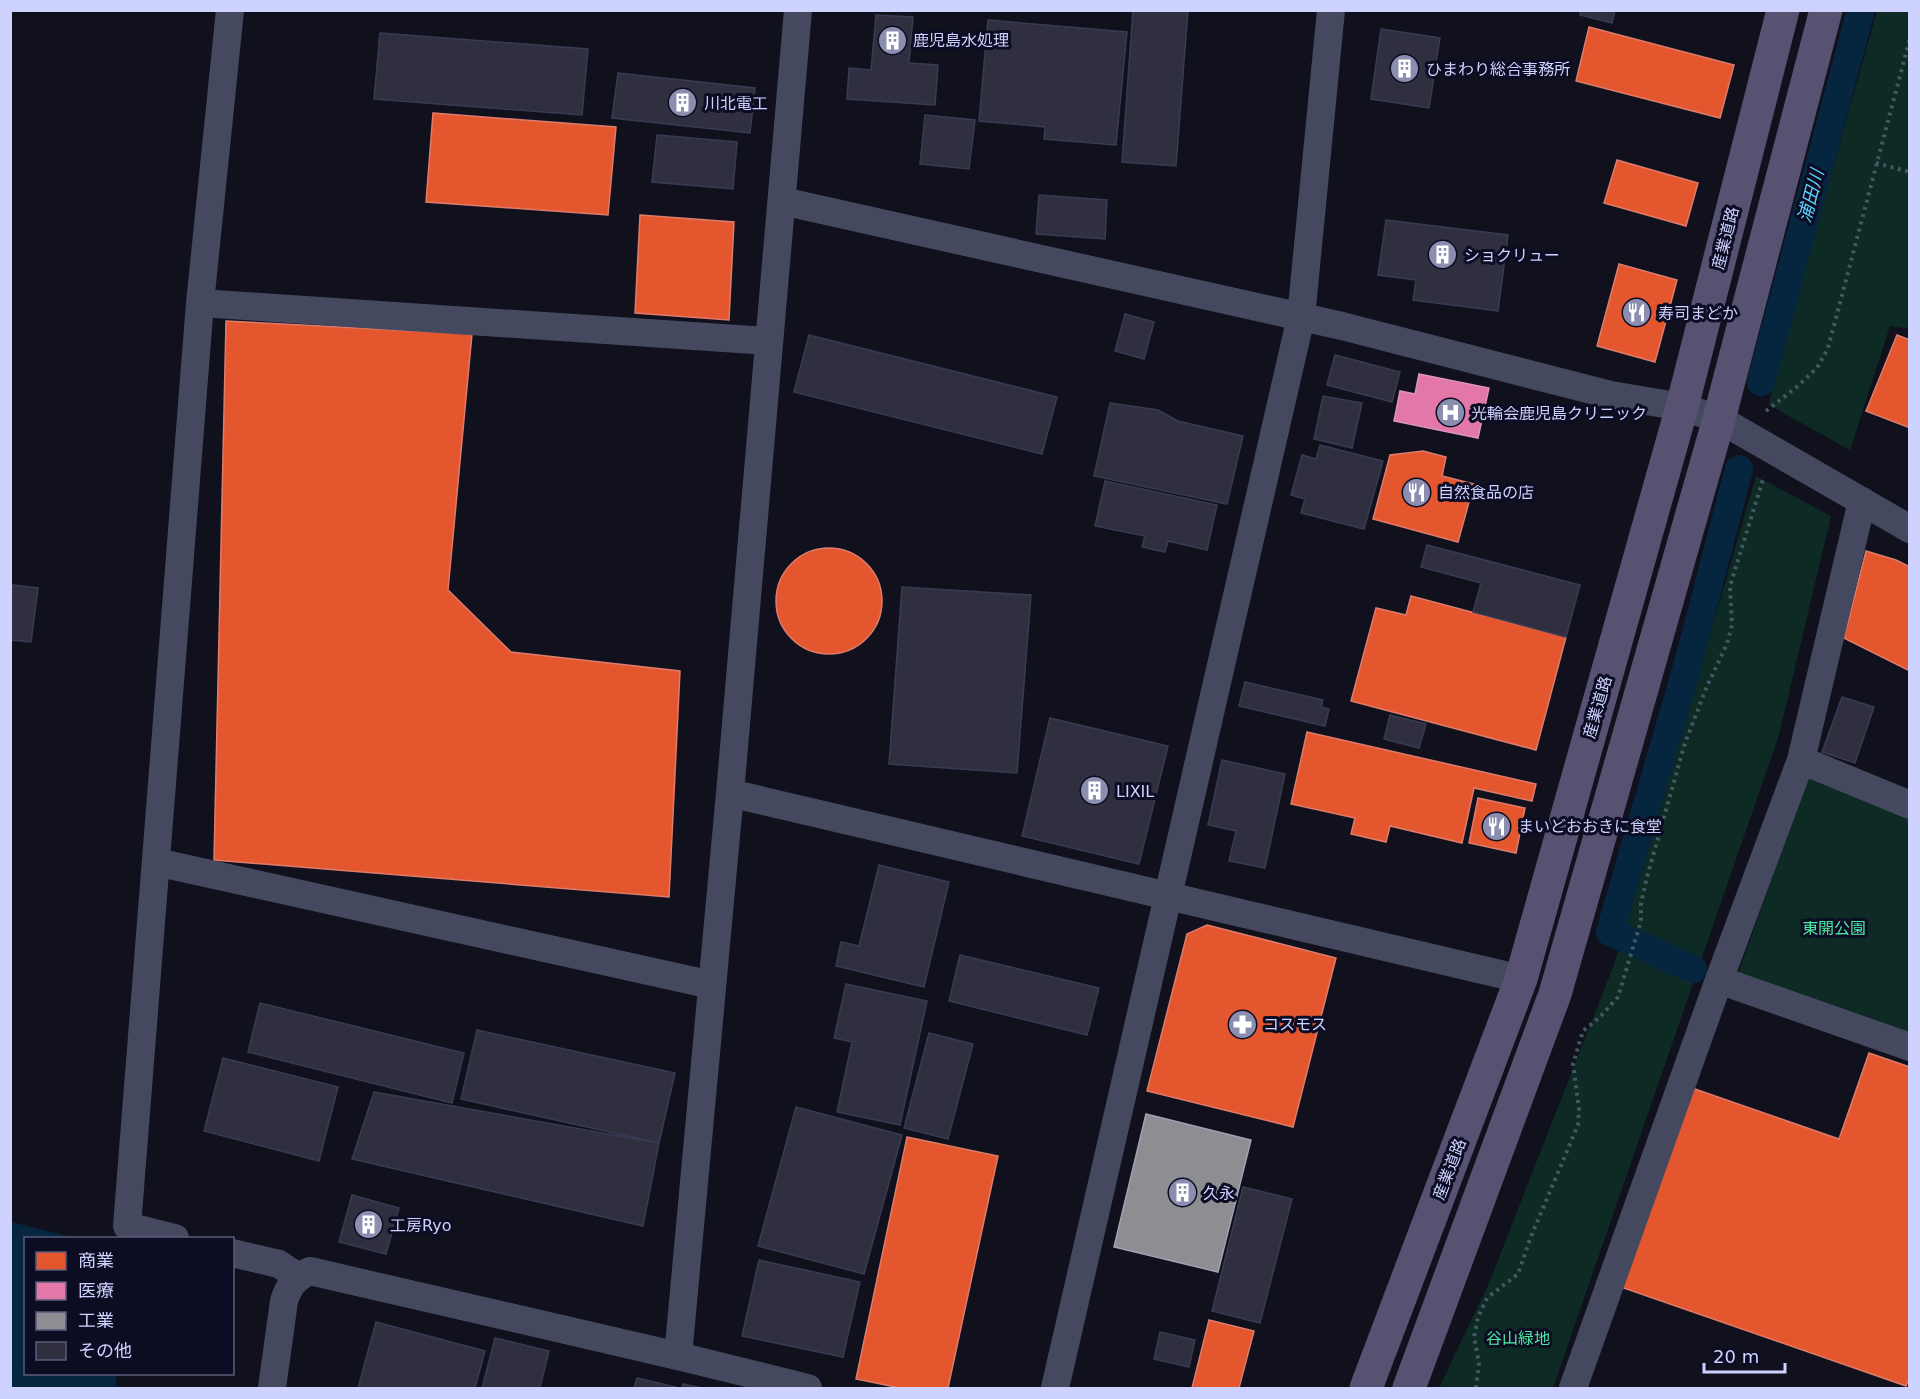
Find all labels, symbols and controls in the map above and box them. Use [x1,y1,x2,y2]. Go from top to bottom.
building icon: 鹿児島水処理 [876,24,908,56]
place label: 鹿児島水処理 [913,31,1009,50]
building icon: ひまわり総合事務所 [1389,53,1421,85]
place label: ひまわり総合事務所 [1426,60,1570,79]
building icon: 川北電工 [667,87,699,119]
place label: 川北電工 [704,94,768,113]
water label: 浦田川 [1793,165,1828,225]
street label: 産業道路 [1709,205,1742,271]
building icon: ショクリュー [1427,239,1459,271]
place label: ショクリュー [1464,246,1560,265]
restaurant icon: 寿司まどか [1621,297,1653,329]
place label: 寿司まどか [1658,304,1738,323]
hospital icon: 光輪会鹿児島クリニック [1434,397,1466,429]
place label: 光輪会鹿児島クリニック [1471,404,1647,423]
restaurant icon: 自然食品の店 [1401,476,1433,508]
place label: 自然食品の店 [1438,483,1534,502]
street label: 産業道路 [1580,674,1615,741]
building icon: LIXIL [1079,775,1111,807]
place label: LIXIL [1116,782,1154,801]
restaurant icon: まいどおおきに食堂 [1481,810,1513,842]
place label: まいどおおきに食堂 [1518,817,1662,836]
park label: 東開公園 [1802,919,1866,938]
pharmacy icon: コスモス [1226,1008,1258,1040]
place label: コスモス [1263,1015,1327,1034]
street label: 産業道路 [1429,1136,1470,1202]
building icon: 久永 [1166,1177,1198,1209]
place label: 久永 [1203,1184,1235,1203]
building icon: 工房Ryo [353,1209,385,1241]
place label: 工房Ryo [390,1216,452,1235]
legend [24,1237,234,1375]
text: 商業 [78,1250,114,1271]
text: 医療 [78,1280,114,1301]
text: 工業 [78,1310,114,1331]
park label: 谷山緑地 [1486,1329,1550,1348]
scale bar [1704,1336,1785,1374]
text: その他 [78,1340,132,1361]
text: 20 m [1713,1346,1759,1367]

